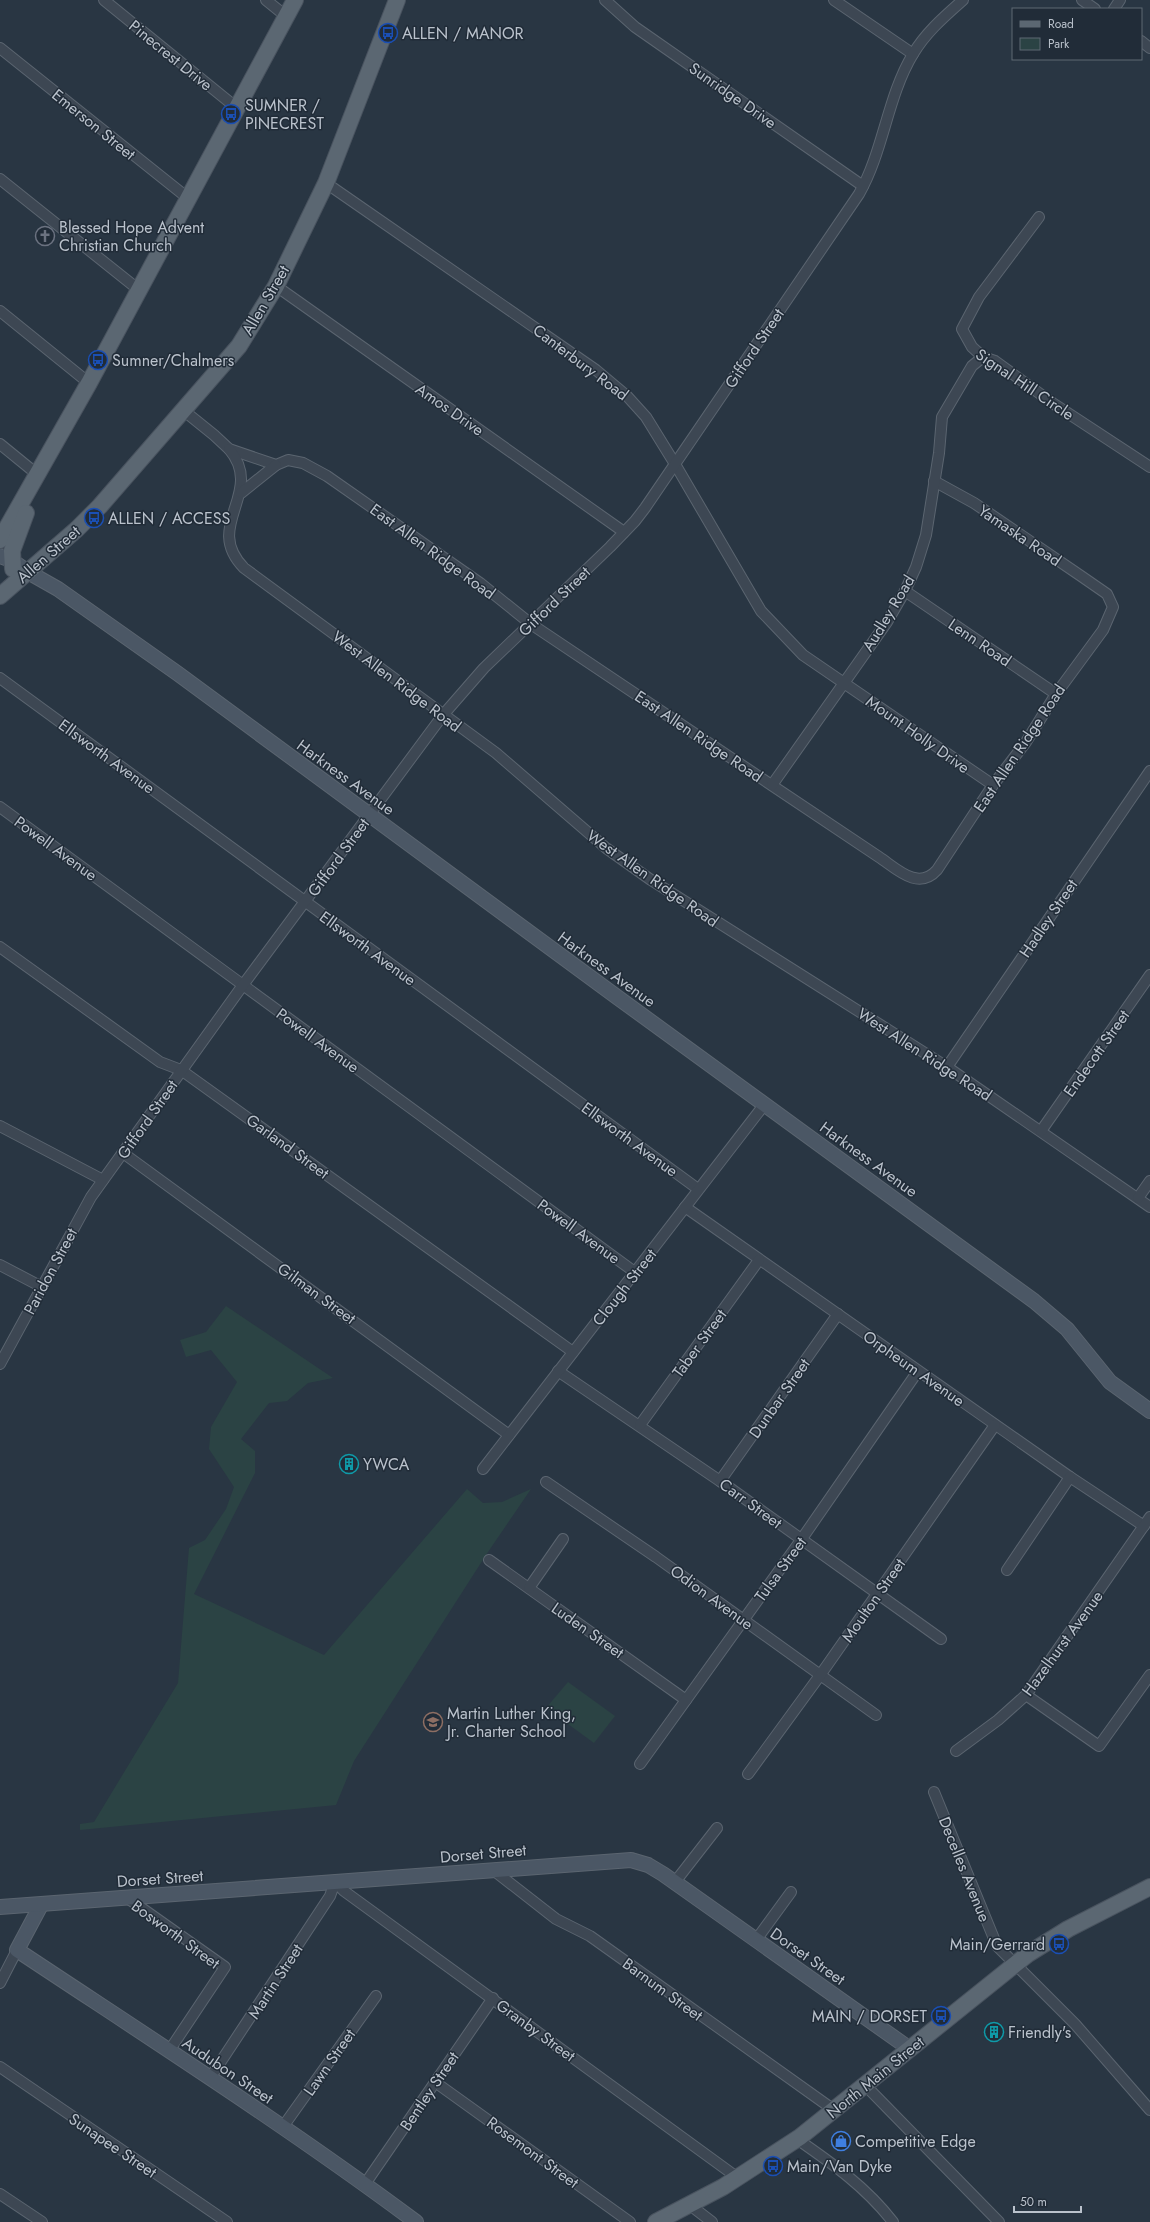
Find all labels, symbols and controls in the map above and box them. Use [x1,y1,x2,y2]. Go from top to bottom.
legend [1012,8,1142,60]
street label: Pinecrest Drive [124,15,217,96]
text: Road [1048,15,1074,33]
bus stop icon: ALLEN / MANOR [377,22,399,44]
place label: ALLEN / MANOR [402,22,524,45]
text: Park [1048,35,1070,53]
street label: Sunridge Drive [684,57,781,134]
street label: Emerson Street [47,83,141,165]
place label: SUMNER / PINECREST [245,94,324,135]
bus stop icon: SUMNER / PINECREST [220,103,242,125]
place label: Blessed Hope Advent Christian Church [59,216,204,257]
church icon: Blessed Hope Advent Christian Church [34,225,56,247]
street label: Allen Street [236,261,295,340]
street label: Gifford Street [719,304,790,393]
street label: Canterbury Road [528,319,633,406]
street label: Signal Hill Circle [971,343,1079,426]
bus stop icon: Sumner/Chalmers [87,349,109,371]
place label: Sumner/Chalmers [112,349,234,372]
street label: Amos Drive [411,377,488,441]
street label: East Allen Ridge Road [365,498,500,605]
street label: Yamaska Road [974,499,1066,572]
bus stop icon: ALLEN / ACCESS [83,507,105,529]
place label: ALLEN / ACCESS [108,507,231,530]
street label: Allen Street [12,520,85,588]
street label: Gifford Street [513,561,596,642]
street label: Audley Road [856,571,920,656]
street label: Lenn Road [944,613,1016,672]
street label: West Allen Ridge Road [327,625,466,738]
street label: East Allen Ridge Road [968,680,1071,817]
street label: East Allen Ridge Road [630,685,767,788]
street label: Mount Holly Drive [861,690,974,779]
street label: Ellsworth Avenue [54,714,160,799]
street label: Harkness Avenue [292,734,399,821]
street label: Powell Avenue [9,810,102,886]
street label: Gifford Street [302,813,375,901]
street label: West Allen Ridge Road [582,824,723,933]
street label: Hadley Street [1014,874,1083,962]
street label: Ellsworth Avenue [315,906,421,991]
street label: Harkness Avenue [553,926,660,1013]
street label: Powell Avenue [271,1002,364,1078]
street label: West Allen Ridge Road [853,1002,996,1107]
street label: Endecott Street [1058,1005,1135,1101]
street label: Gifford Street [112,1075,183,1164]
street label: Ellsworth Avenue [577,1097,683,1182]
street label: Garland Street [242,1108,334,1184]
street label: Harkness Avenue [815,1116,922,1203]
street label: Powell Avenue [532,1193,625,1269]
street label: Paridon Street [18,1224,83,1319]
street label: Clough Street [587,1244,662,1331]
street label: Gilman Street [273,1257,361,1330]
street label: Taber Street [667,1304,732,1382]
street label: Orpheum Avenue [858,1325,969,1412]
street label: Dunbar Street [743,1353,816,1443]
building icon: YWCA [338,1453,360,1475]
place label: YWCA [363,1453,410,1476]
street label: Carr Street [715,1473,787,1534]
street label: Tulsa Street [749,1532,812,1607]
street label: Moulton Street [836,1554,911,1647]
street label: Odion Avenue [665,1559,758,1635]
street label: Hazelhurst Avenue [1016,1586,1109,1701]
street label: Luden Street [547,1597,629,1664]
place label: Martin Luther King, Jr. Charter School [445,1702,576,1743]
school or university icon: Martin Luther King, Jr. Charter School [422,1711,444,1733]
street label: Decelles Avenue [933,1813,996,1925]
street label: Dorset Street [439,1838,527,1869]
street label: Dorset Street [116,1864,204,1893]
street label: Bosworth Street [127,1894,225,1974]
street label: Dorset Street [766,1922,850,1991]
place label: Main/Gerrard [950,1933,1045,1956]
bus stop icon: Main/Gerrard [1048,1933,1070,1955]
street label: Martin Street [242,1939,308,2023]
street label: Barnum Street [618,1952,708,2027]
street label: Granby Street [491,1994,580,2067]
place label: MAIN / DORSET [812,2005,928,2028]
bus stop icon: MAIN / DORSET [930,2005,952,2027]
building icon: Friendly's [983,2021,1005,2043]
place label: Friendly's [1008,2021,1071,2044]
street label: Lawn Street [298,2024,361,2100]
street label: Audubon Street [178,2031,278,2110]
street label: North Main Street [822,2031,929,2124]
street label: Bentley Street [394,2047,465,2135]
street label: Sunapee Street [64,2107,161,2184]
street label: Rosemont Street [482,2111,584,2194]
shop icon: Competitive Edge [830,2130,852,2152]
place label: Competitive Edge [855,2130,976,2153]
bus stop icon: Main/Van Dyke [762,2155,784,2177]
place label: Main/Van Dyke [787,2155,892,2178]
scale bar [1014,2188,1081,2214]
text: 50 m [1020,2193,1047,2211]

